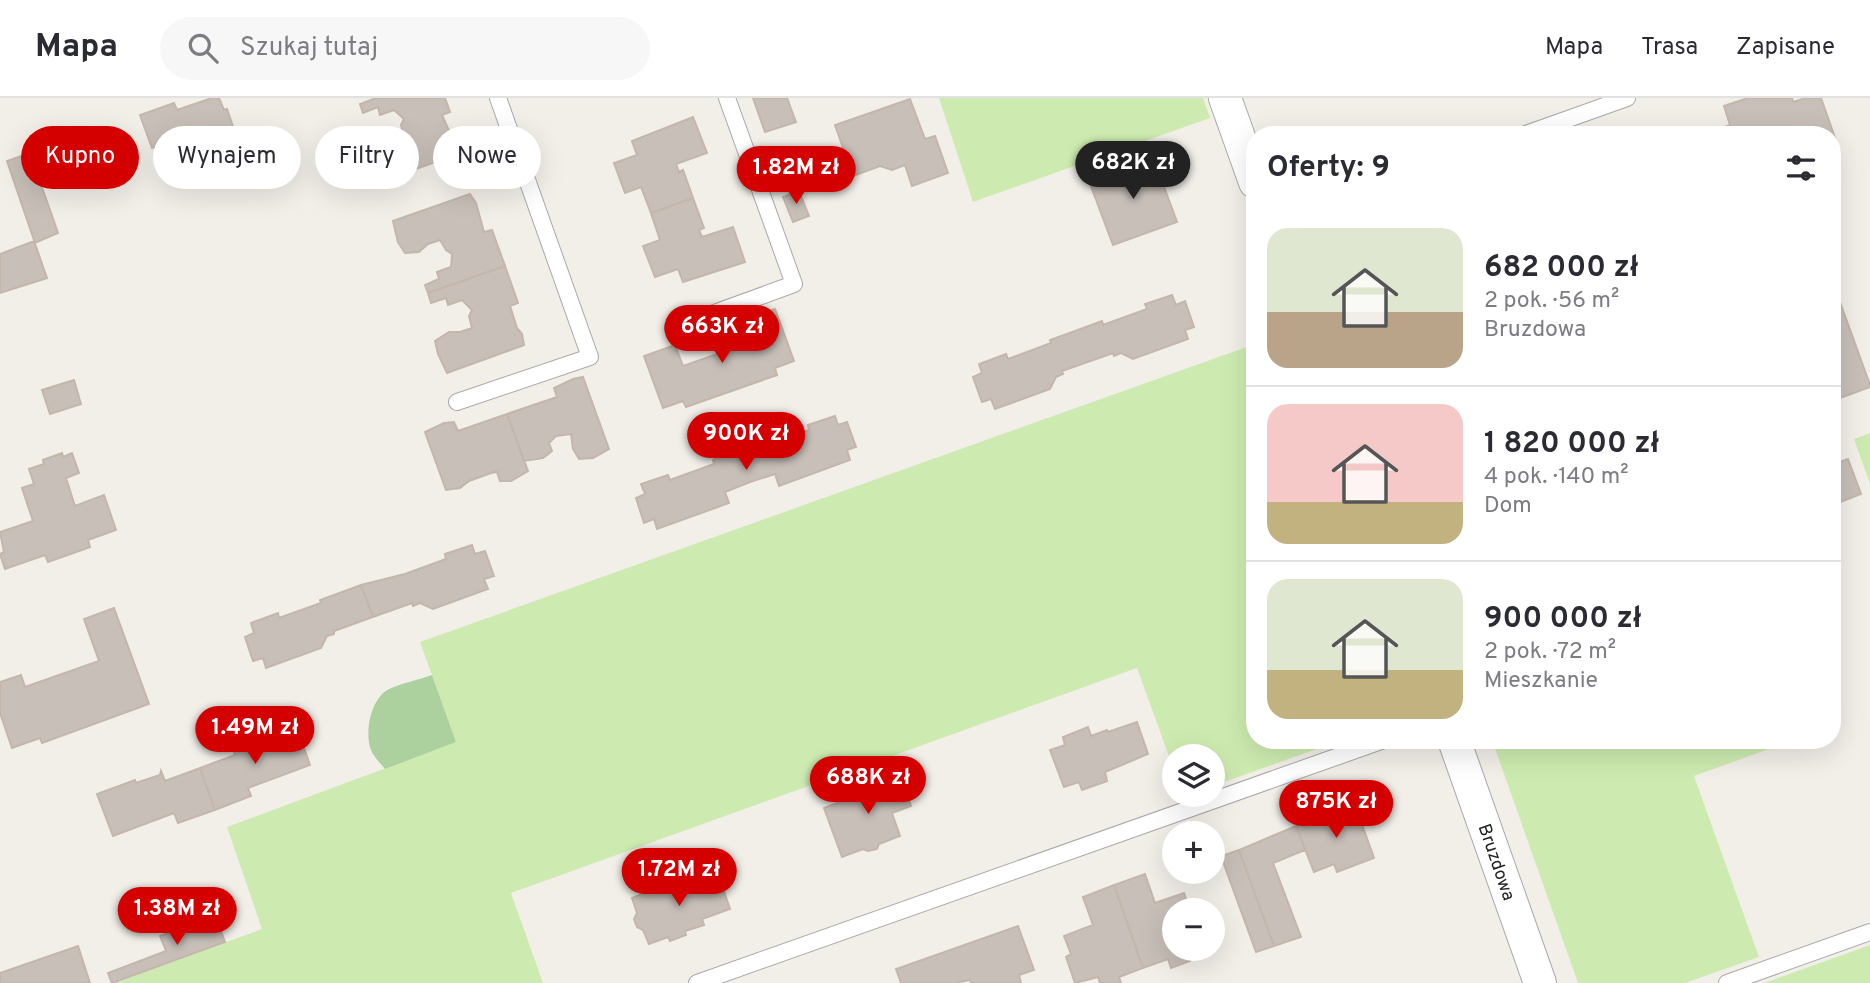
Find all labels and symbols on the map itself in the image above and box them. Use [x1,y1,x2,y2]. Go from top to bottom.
pin: 682K zł [1068,141,1198,201]
pin: 1.82M zł [724,146,868,206]
pin: 663K zł [657,306,787,365]
pin: 900K zł [681,412,811,472]
pin: 1.49M zł [183,706,327,766]
pin: 688K zł [803,756,933,816]
pin: 875K zł [1271,780,1401,840]
street label: Bruzdowa [1472,821,1519,904]
pin: 1.72M zł [607,848,751,908]
pin: 1.38M zł [105,888,249,947]

